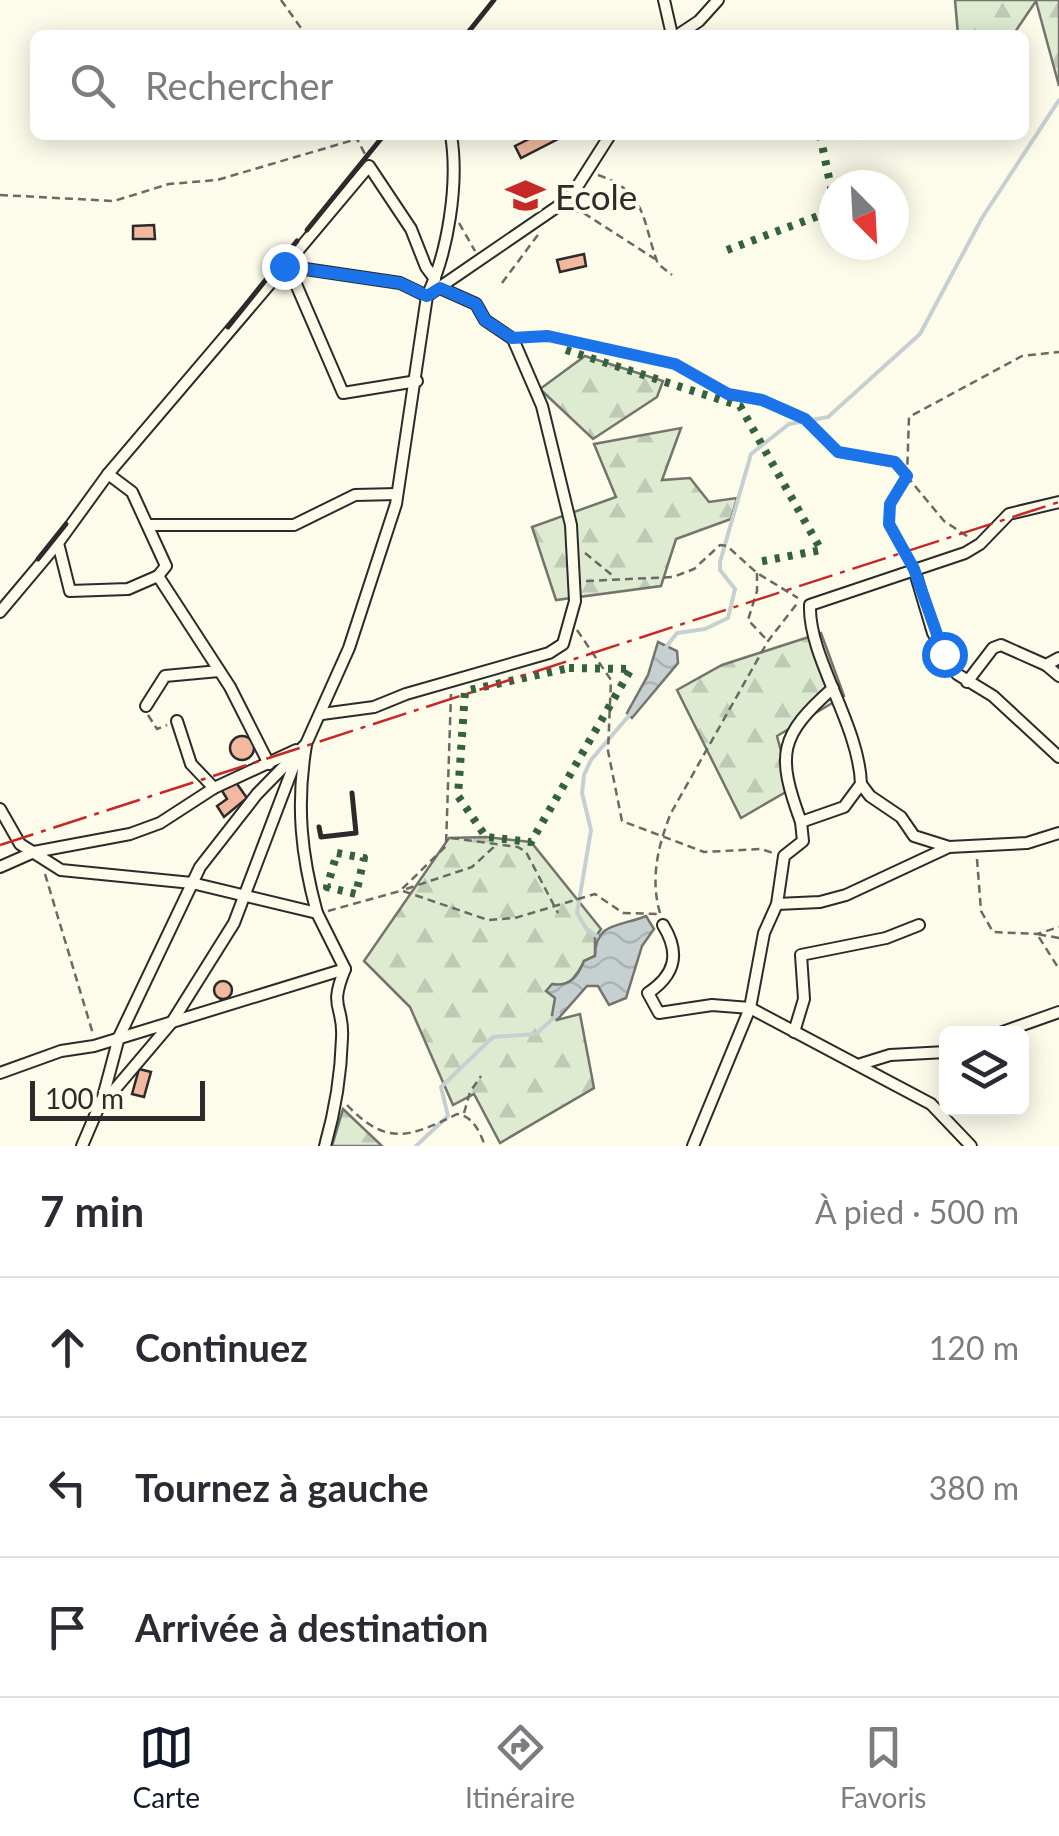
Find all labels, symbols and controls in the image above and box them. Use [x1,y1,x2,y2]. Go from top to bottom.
search box [30,30,1029,140]
icon: search [65,58,120,113]
text: Rechercher [145,62,333,108]
north arrow [819,170,909,260]
school or university icon: Ecole [504,175,546,217]
place label: Ecole [555,175,637,217]
route end [262,244,308,290]
route start [922,632,968,678]
map controls [939,1026,1029,1116]
button: layers [939,1026,1029,1116]
scale bar [30,1076,205,1120]
text: 100 m [45,1081,124,1115]
text: 7 min [40,1186,144,1236]
text: À pied · 500 m [815,1192,1019,1231]
icon: ahead [40,1320,95,1375]
text: Continuez [135,1324,308,1370]
text: 120 m [929,1328,1019,1367]
icon: left [40,1460,95,1515]
text: Tournez à gauche [135,1464,428,1510]
text: 380 m [929,1468,1019,1507]
icon: arrive [40,1600,95,1655]
text: Arrivée à destination [135,1604,488,1650]
tab: Carte [132,1720,200,1814]
tab: Itinéraire [465,1720,575,1814]
tab: Favoris [840,1720,927,1814]

